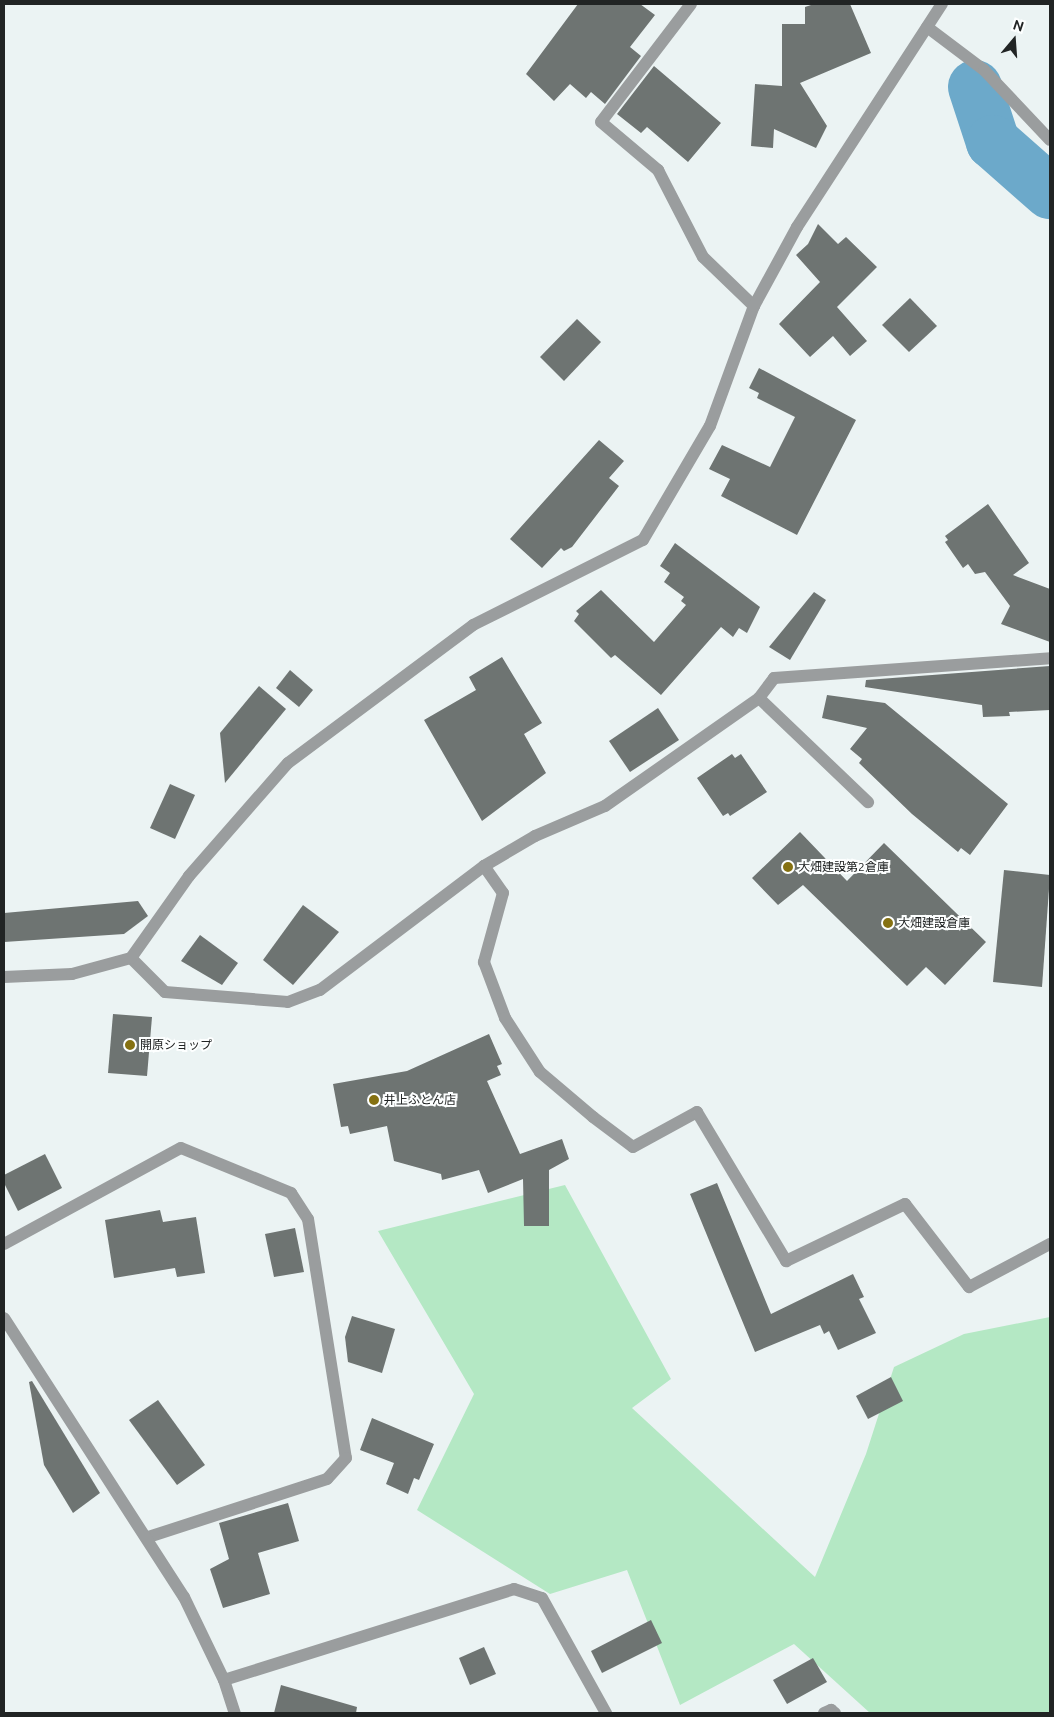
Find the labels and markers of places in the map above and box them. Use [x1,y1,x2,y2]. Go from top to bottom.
place label: 大畑建設第2倉庫 [798,860,889,874]
marker: 大畑建設第2倉庫 [782,861,794,873]
place label: 大畑建設倉庫 [898,916,970,930]
marker: 大畑建設倉庫 [882,917,894,929]
place label: 開原ショップ [140,1038,212,1052]
marker: 開原ショップ [124,1039,136,1051]
place label: 井上ふとん店 [384,1093,456,1107]
marker: 井上ふとん店 [368,1094,380,1106]

